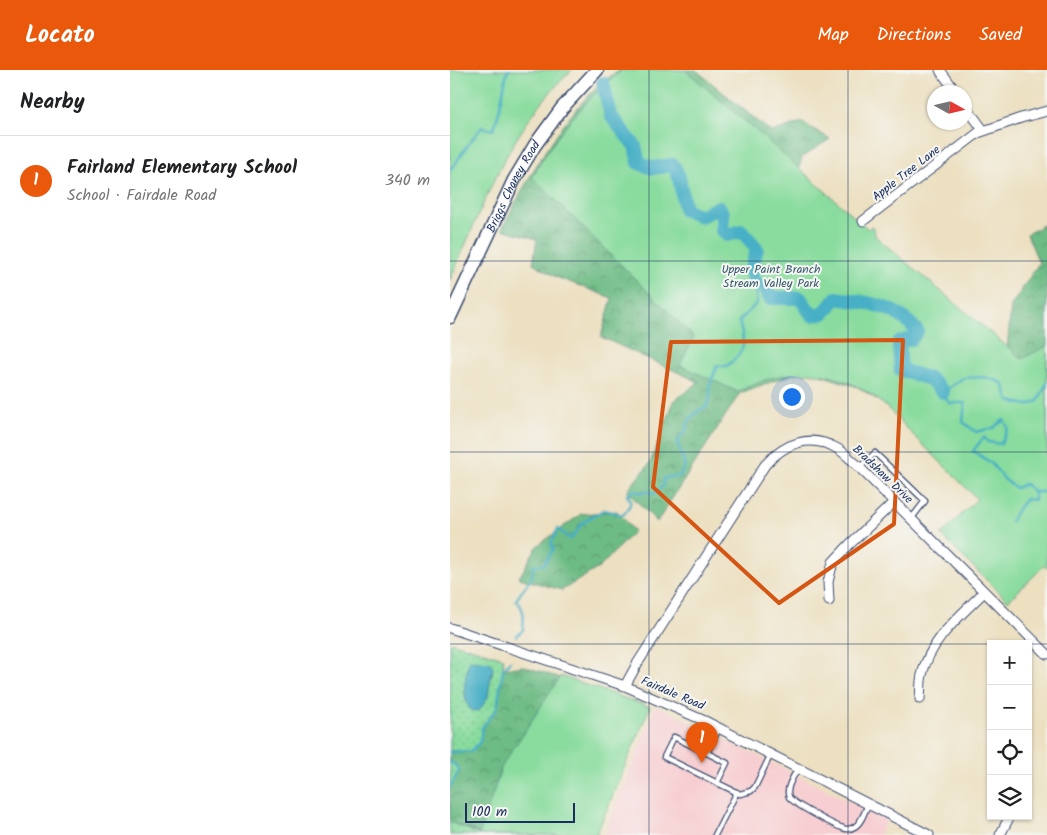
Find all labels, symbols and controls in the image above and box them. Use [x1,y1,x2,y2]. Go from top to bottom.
text: Locato [25,16,95,55]
text: Map [817,21,849,50]
text: Directions [877,21,951,50]
text: Saved [979,21,1022,50]
north arrow [927,85,972,130]
text: Nearby [20,86,85,119]
street label: Briggs Chaney Road [482,136,546,236]
street label: Apple Tree Lane [868,140,945,206]
text: Fairland Elementary School [67,153,297,183]
text: 1 [34,168,38,193]
text: 340 m [385,168,430,193]
text: School · Fairdale Road [67,183,216,208]
park label: Upper Paint Branch Stream Valley Park [721,260,821,293]
your location [779,384,805,410]
street label: Bradshaw Drive [848,440,918,509]
map controls [987,640,1032,820]
button: + [987,640,1032,685]
street label: Fairdale Road [638,672,709,716]
button: − [987,685,1032,730]
pin: 1 [686,722,718,763]
button: locate [987,730,1032,775]
button: layers [987,775,1032,820]
scale bar [465,800,575,823]
text: 100 m [472,801,507,823]

